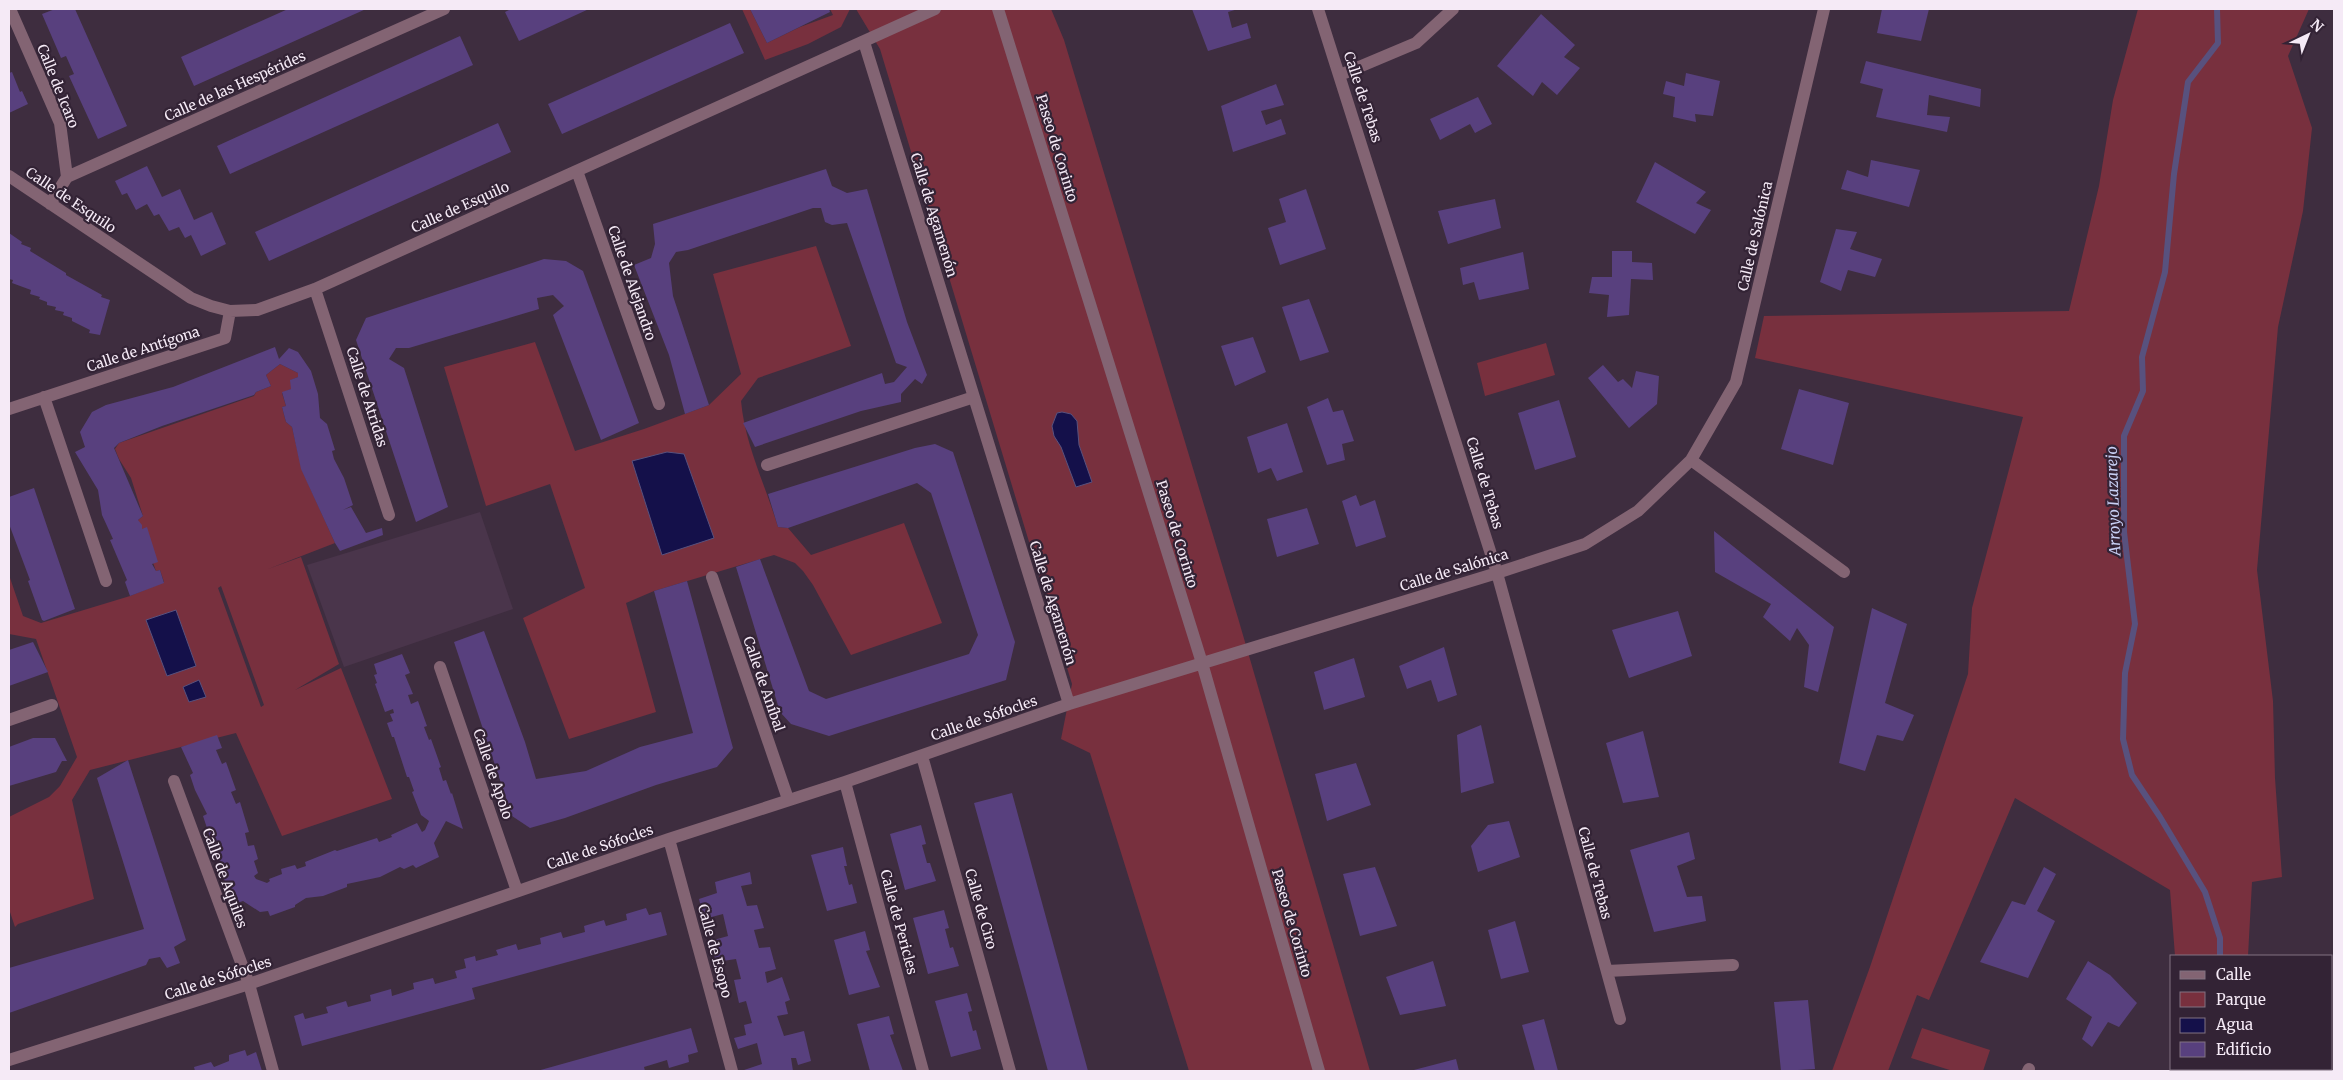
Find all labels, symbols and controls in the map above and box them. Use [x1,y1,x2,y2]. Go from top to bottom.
north arrow [2283,10,2333,60]
text: N [2307,15,2327,36]
street label: Calle de Icaro [33,41,83,131]
street label: Calle de las Hespérides [162,47,308,125]
street label: Calle de Tebas [1340,49,1386,145]
street label: Paseo de Corinto [1032,92,1082,204]
street label: Calle de Agamenón [907,151,961,279]
street label: Calle de Esquilo [22,163,120,237]
street label: Calle de Esquilo [408,177,512,237]
street label: Calle de Salónica [1734,179,1777,293]
street label: Calle de Alejandro [604,223,660,343]
street label: Calle de Antígona [84,322,202,376]
street label: Calle de Atridas [342,345,392,449]
street label: Calle de Tebas [1463,435,1508,531]
water label: Arroyo Lazarejo [2102,446,2124,557]
street label: Paseo de Corinto [1152,478,1202,590]
street label: Calle de Agamenón [1026,539,1080,667]
street label: Calle de Salónica [1398,545,1511,595]
street label: Calle de Aníbal [739,634,789,735]
street label: Calle de Sófocles [929,691,1040,745]
street label: Calle de Apolo [469,726,517,822]
street label: Calle de Sófocles [545,820,656,874]
street label: Calle de Aquiles [199,825,251,931]
street label: Calle de Tebas [1574,825,1616,921]
street label: Calle de Ciro [961,867,1001,951]
street label: Paseo de Corinto [1268,867,1316,979]
street label: Calle de Pericles [876,868,922,977]
street label: Calle de Esopo [694,902,736,1000]
street label: Calle de Sófocles [162,952,274,1004]
legend [2170,955,2333,1070]
text: Calle [2216,965,2251,984]
text: Parque [2216,990,2266,1009]
text: Agua [2215,1015,2253,1034]
text: Edificio [2216,1040,2272,1059]

